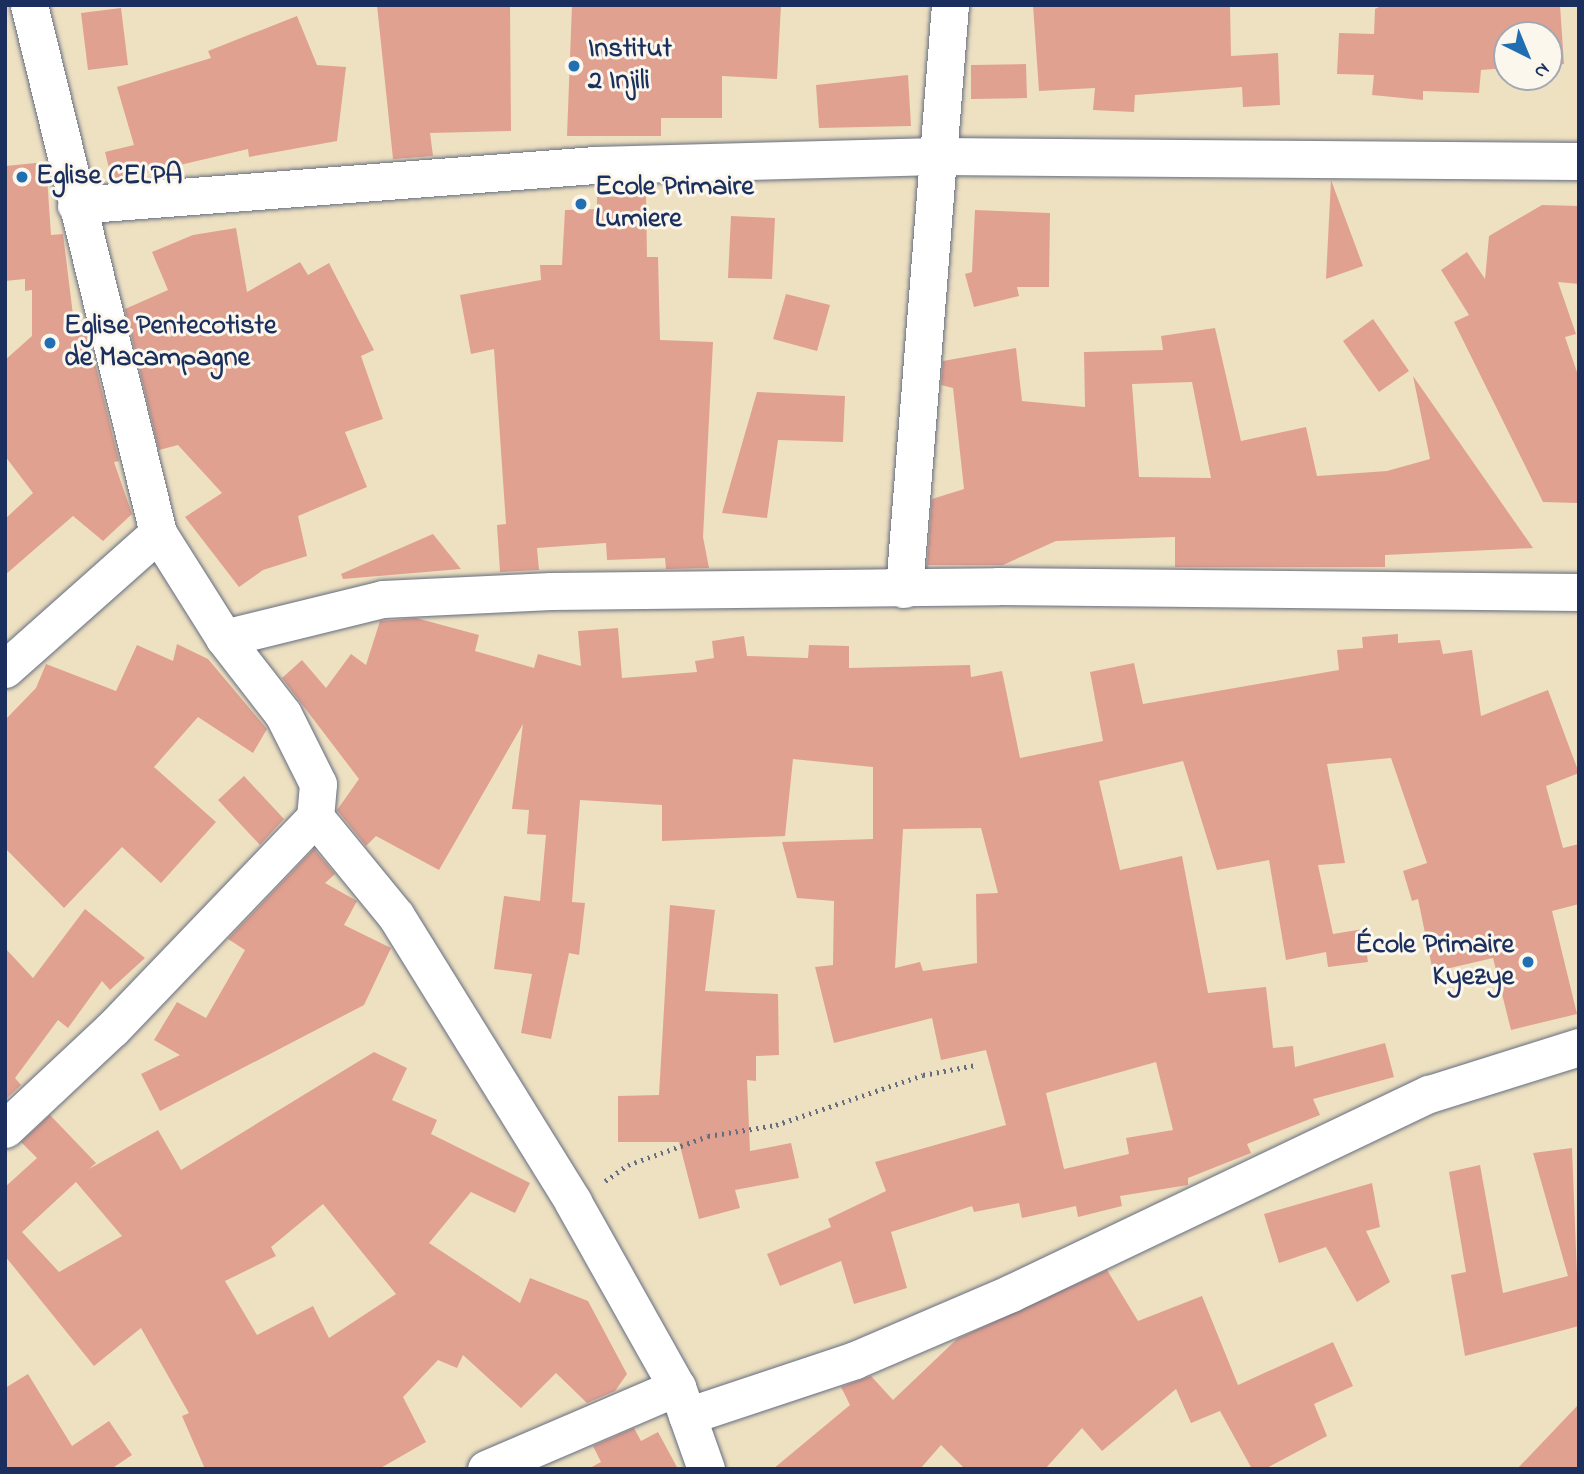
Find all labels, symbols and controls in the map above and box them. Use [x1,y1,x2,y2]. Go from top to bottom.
north arrow [1493,21,1563,91]
place label: Institut 2 Injili [588,33,672,99]
text: N [1527,56,1555,85]
marker: Institut 2 Injili [566,58,582,74]
place label: Eglise CELPA [36,160,182,194]
marker: Eglise CELPA [14,169,30,185]
place label: Ecole Primaire Lumiere [595,171,754,237]
marker: Ecole Primaire Lumiere [573,196,589,212]
place label: Eglise Pentecotiste de Macampagne [64,310,276,376]
marker: Eglise Pentecotiste de Macampagne [42,335,58,351]
place label: École Primaire Kyezye [1355,929,1514,995]
marker: École Primaire Kyezye [1520,954,1536,970]

